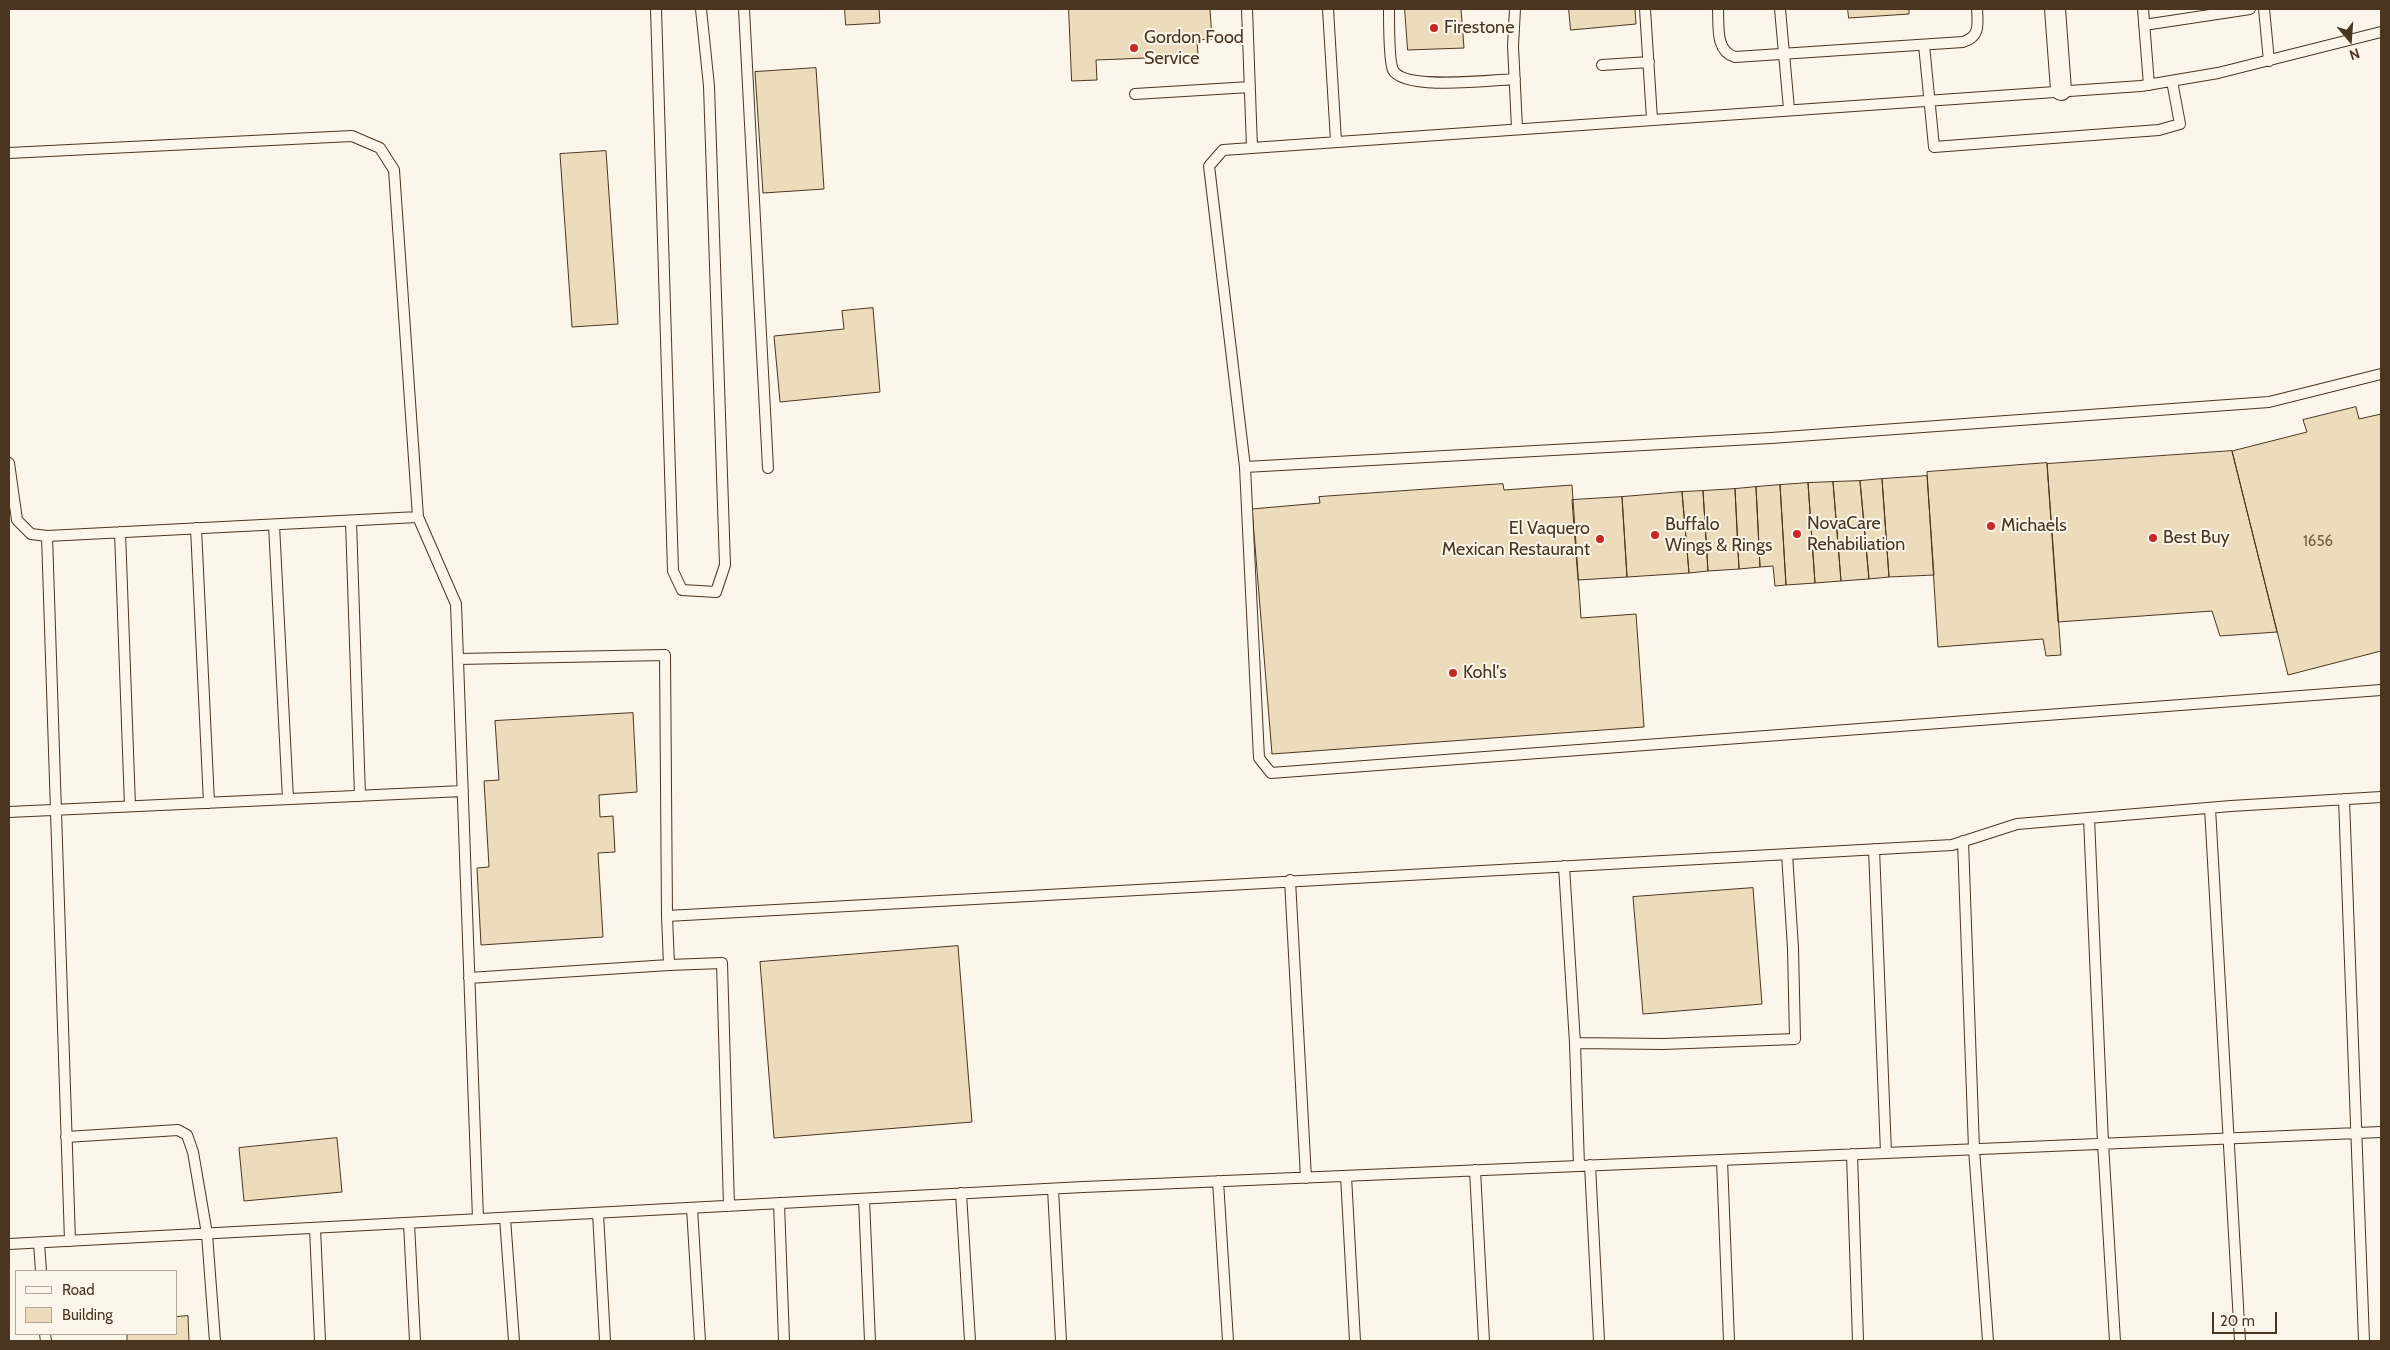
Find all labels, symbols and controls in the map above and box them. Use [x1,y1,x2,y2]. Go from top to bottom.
north arrow [2325,15,2375,65]
place label: Firestone [1444,17,1514,39]
marker: Firestone [1428,22,1440,34]
place label: Gordon Food Service [1144,27,1244,70]
marker: Gordon Food Service [1128,42,1140,54]
text: N [2347,44,2362,64]
place label: NovaCare Rehabiliation [1807,513,1905,556]
place label: Buffalo Wings & Rings [1665,514,1772,556]
place label: Michaels [2001,515,2067,537]
place label: El Vaquero Mexican Restaurant [1442,518,1590,560]
marker: Michaels [1985,520,1997,532]
place label: Best Buy [2163,527,2230,549]
marker: NovaCare Rehabiliation [1791,528,1803,540]
marker: Buffalo Wings & Rings [1649,529,1661,541]
marker: Best Buy [2147,532,2159,544]
marker: El Vaquero Mexican Restaurant [1594,533,1606,545]
house number: 1656 [2303,533,2333,551]
place label: Kohl's [1463,662,1507,684]
marker: Kohl's [1447,667,1459,679]
legend [15,1270,178,1335]
text: Road [62,1281,95,1299]
scale bar [2215,1302,2280,1334]
text: Building [62,1306,113,1324]
text: 20 m [2220,1312,2255,1330]

